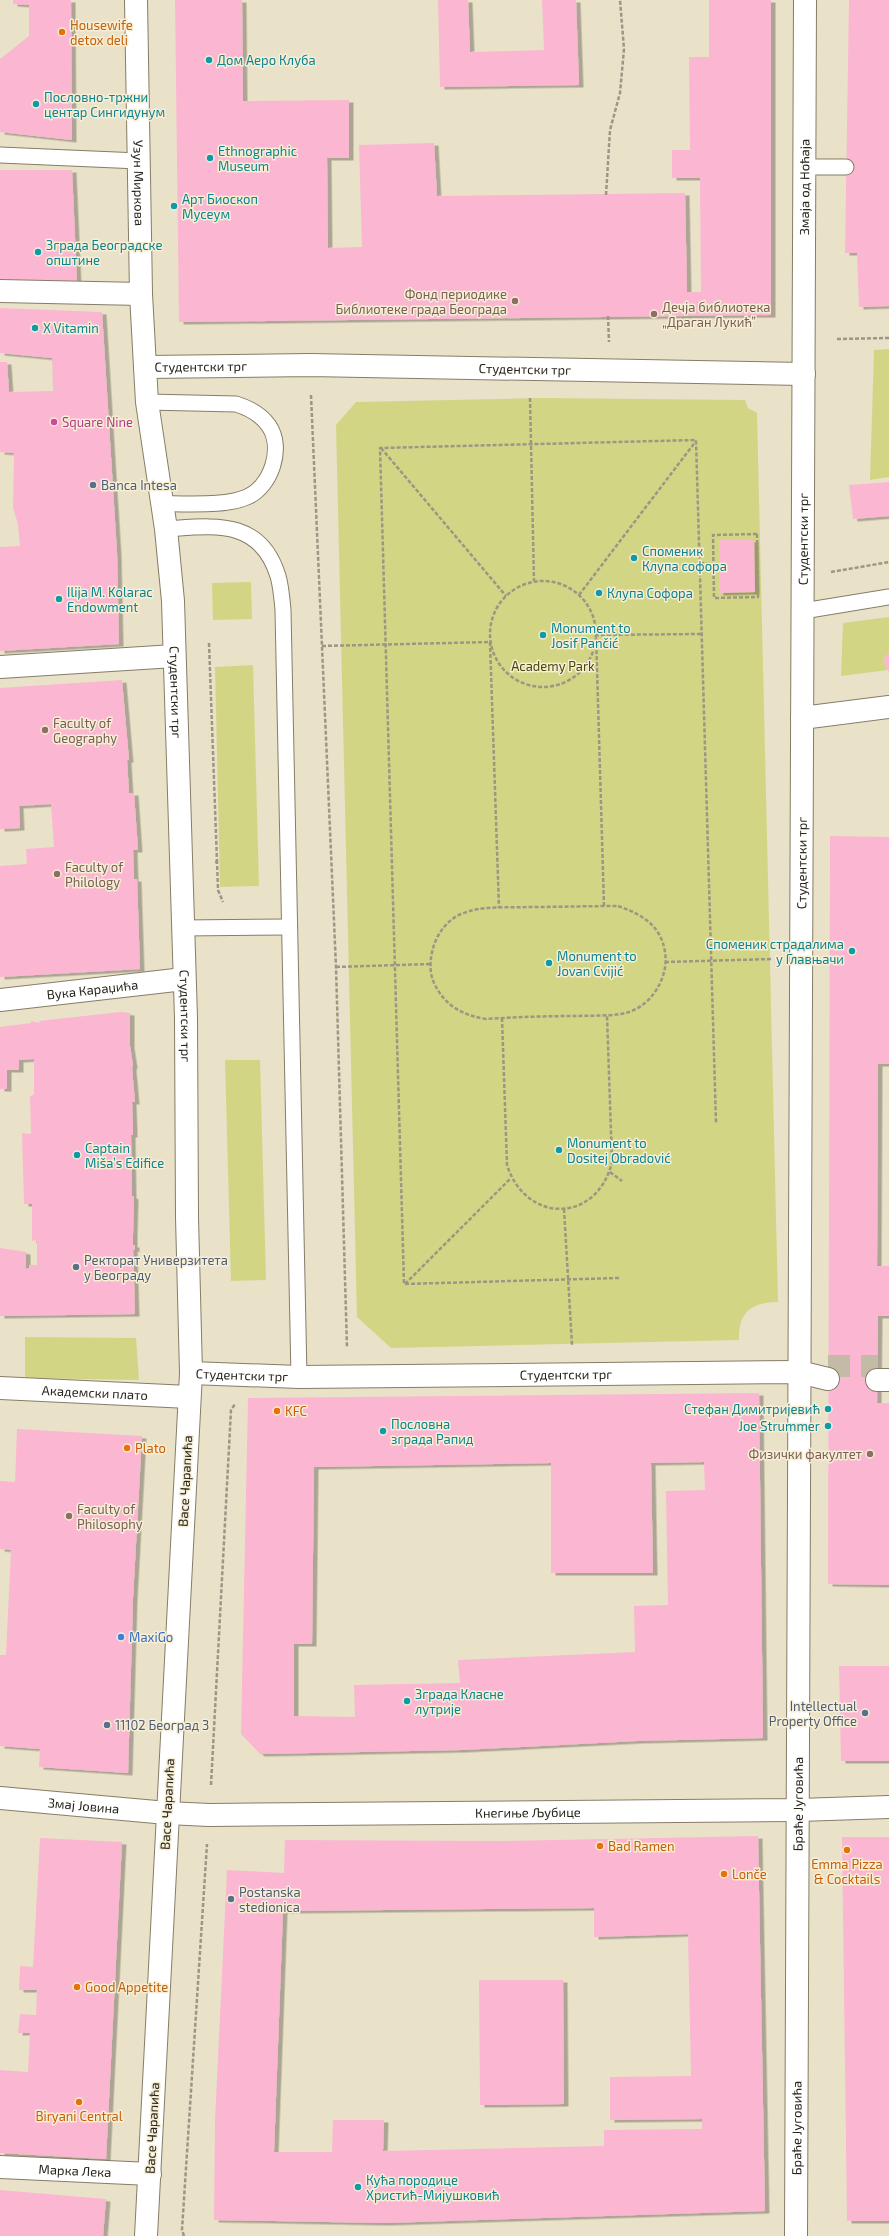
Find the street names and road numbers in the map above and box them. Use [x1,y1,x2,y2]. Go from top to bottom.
street label: Змаја од Ноћаја [796,139,812,235]
street label: Узун Миркова [130,140,148,226]
street label: Студентски трг [154,358,247,375]
street label: Студентски трг [478,360,571,378]
street label: Студентски трг [795,493,811,585]
street label: Студентски трг [166,646,185,739]
street label: Студентски трг [793,817,810,909]
street label: Студентски трг [176,969,194,1062]
street label: Вука Караџића [46,976,139,1003]
street label: Студентски трг [195,1365,289,1385]
street label: Студентски трг [520,1366,612,1383]
street label: Академски плато [41,1382,148,1403]
street label: Васе Чарапића [175,1435,195,1527]
street label: Браће Југовића [790,1757,806,1851]
street label: Васе Чарапића [157,1758,177,1850]
street label: Змај Јовина [47,1794,120,1817]
street label: Кнегиње Љубице [475,1804,581,1821]
street label: Браће Југовића [788,2081,805,2175]
street label: Васе Чарапића [142,2082,162,2174]
street label: Марка Лека [38,2161,112,2180]

